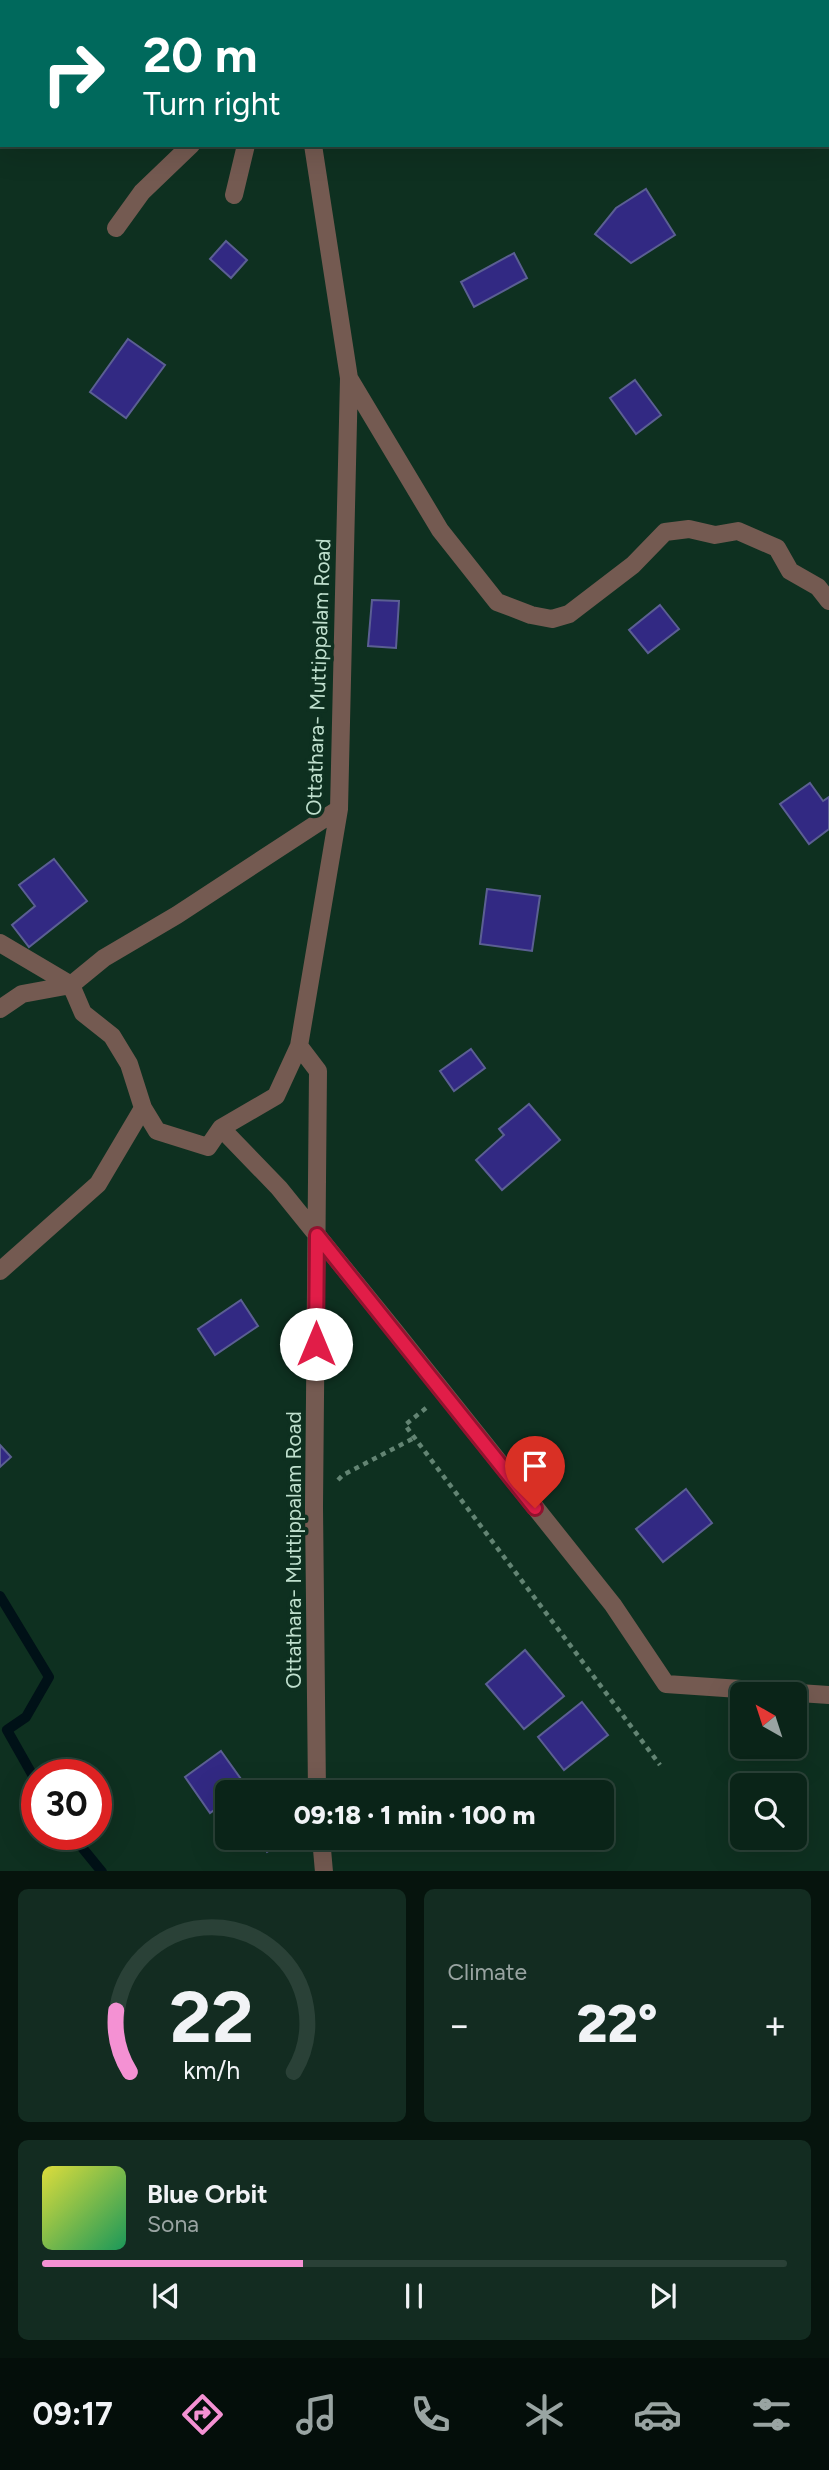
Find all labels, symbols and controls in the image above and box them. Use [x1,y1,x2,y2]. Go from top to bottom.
text: 20 m [143,25,258,84]
icon: right [28,28,119,119]
text: Turn right [143,85,281,123]
street label: Ottathara- Muttippalam Road [301,538,335,816]
position arrow [279,1307,353,1381]
street label: Ottathara- Muttippalam Road [281,1411,306,1689]
pin [505,1436,565,1508]
icon: arrive [516,1447,554,1485]
north arrow [730,1682,807,1759]
map controls [730,1682,807,1850]
speed limit sign: 30 [21,1759,112,1850]
button: search [730,1773,807,1850]
text: 09:18 · 1 min · 100 m [294,1799,535,1831]
text: Climate [448,1958,527,1986]
text: 22 [170,1973,254,2060]
text: 22° [577,1993,658,2055]
text: − [448,2002,471,2048]
text: + [763,2002,787,2048]
text: km/h [183,2054,240,2084]
text: Blue Orbit [147,2178,268,2210]
text: Sona [147,2210,199,2238]
icon: previous [147,2277,185,2315]
icon: pause [395,2277,433,2315]
icon: next [644,2277,682,2315]
icon: directions [178,2390,227,2439]
icon: music [292,2390,341,2439]
icon: phone [406,2390,455,2439]
icon: climate [520,2390,569,2439]
icon: car [633,2390,682,2439]
icon: filters [747,2390,796,2439]
text: 09:17 [32,2395,113,2433]

